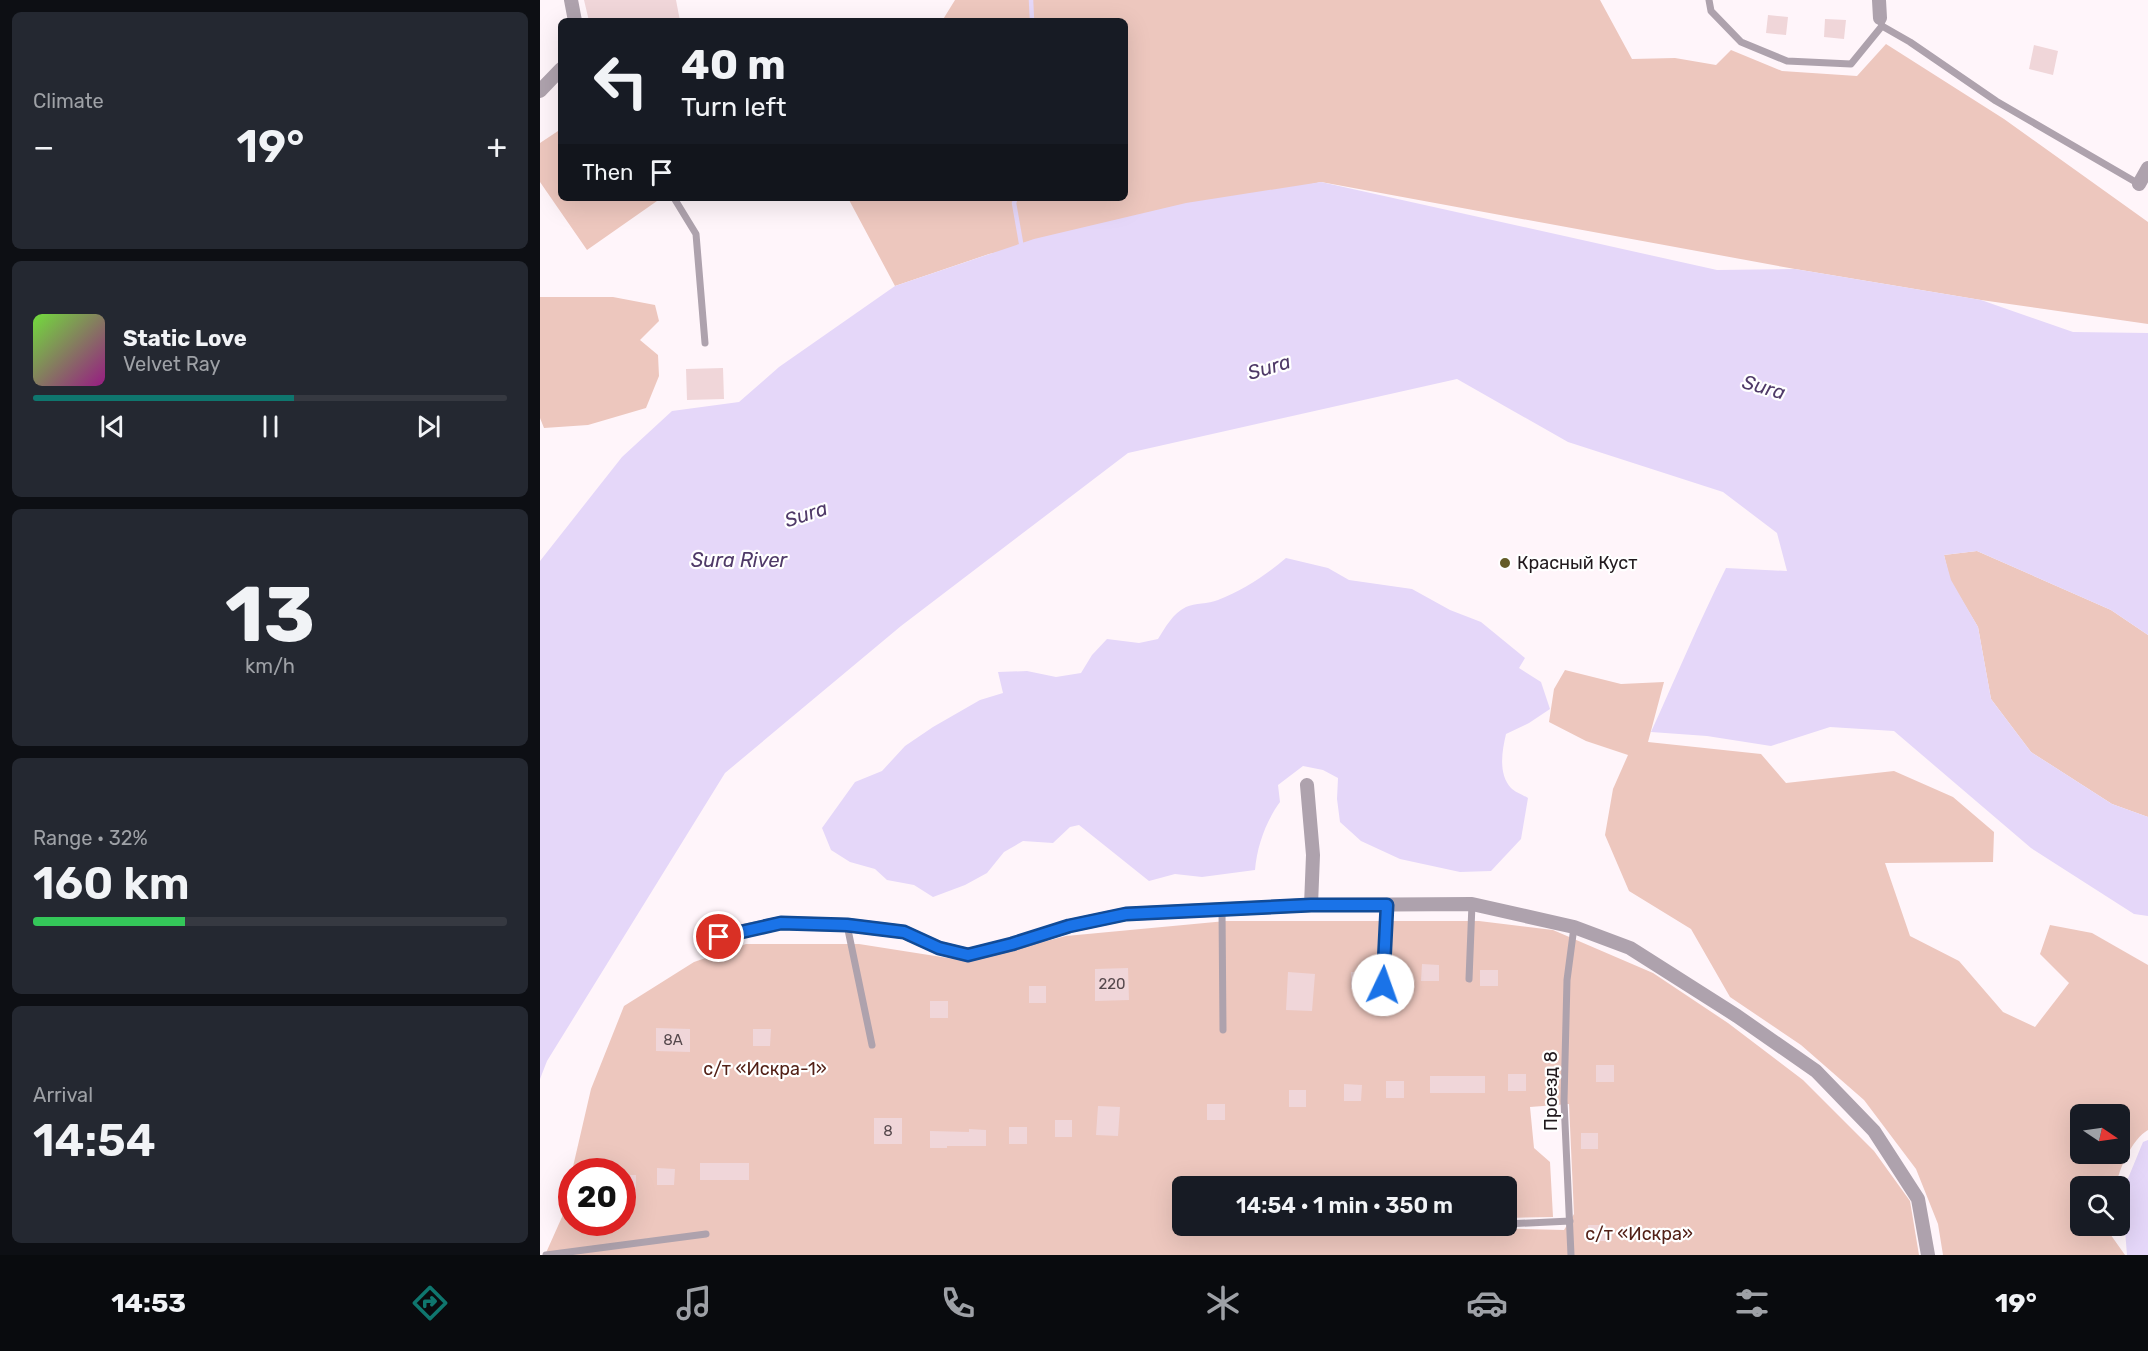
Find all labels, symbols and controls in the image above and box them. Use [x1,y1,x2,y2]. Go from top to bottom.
text: 40 m [681,40,786,90]
icon: left [582,42,660,120]
text: Climate [33,89,104,113]
text: Turn left [681,91,786,123]
text: 19° [236,120,304,173]
text: − [33,127,54,166]
text: + [486,127,507,166]
icon: arrive [645,156,678,189]
text: Then [582,159,633,186]
text: Static Love [123,325,247,352]
water label: Sura [1245,349,1294,385]
text: Velvet Ray [123,352,221,376]
water label: Sura [1740,369,1789,405]
icon: previous [96,410,129,443]
icon: pause [254,410,287,443]
icon: next [412,410,445,443]
water label: Sura [781,496,831,532]
water label: Sura River [691,548,788,572]
place label: Красный Куст [1517,552,1638,574]
marker: Красный Куст [1498,556,1512,570]
text: 13 [225,568,315,661]
text: km/h [245,654,295,678]
text: Range · 32% [33,826,148,850]
text: 160 km [33,857,190,910]
pin [693,911,744,962]
icon: arrive [702,920,735,953]
position arrow [1351,953,1415,1017]
house number: 220 [1098,975,1126,993]
house number: 8А [663,1031,683,1049]
street label: Проезд 8 [1540,1051,1562,1131]
park label: с/т «Искра-1» [703,1058,827,1080]
text: Arrival [33,1083,93,1107]
north arrow [2070,1104,2130,1164]
map controls [2070,1104,2130,1236]
text: 14:54 [33,1114,156,1167]
house number: 8 [883,1122,893,1140]
speed limit sign: 20 [558,1158,636,1236]
button: search [2070,1176,2130,1236]
text: 14:54 · 1 min · 350 m [1236,1192,1453,1219]
park label: с/т «Искра» [1585,1223,1693,1245]
icon: directions [409,1282,451,1324]
icon: music [673,1282,715,1324]
icon: phone [937,1282,979,1324]
icon: climate [1202,1282,1244,1324]
icon: car [1466,1282,1508,1324]
icon: filters [1731,1282,1773,1324]
text: 14:53 [111,1287,186,1319]
text: 19° [1995,1287,2037,1319]

